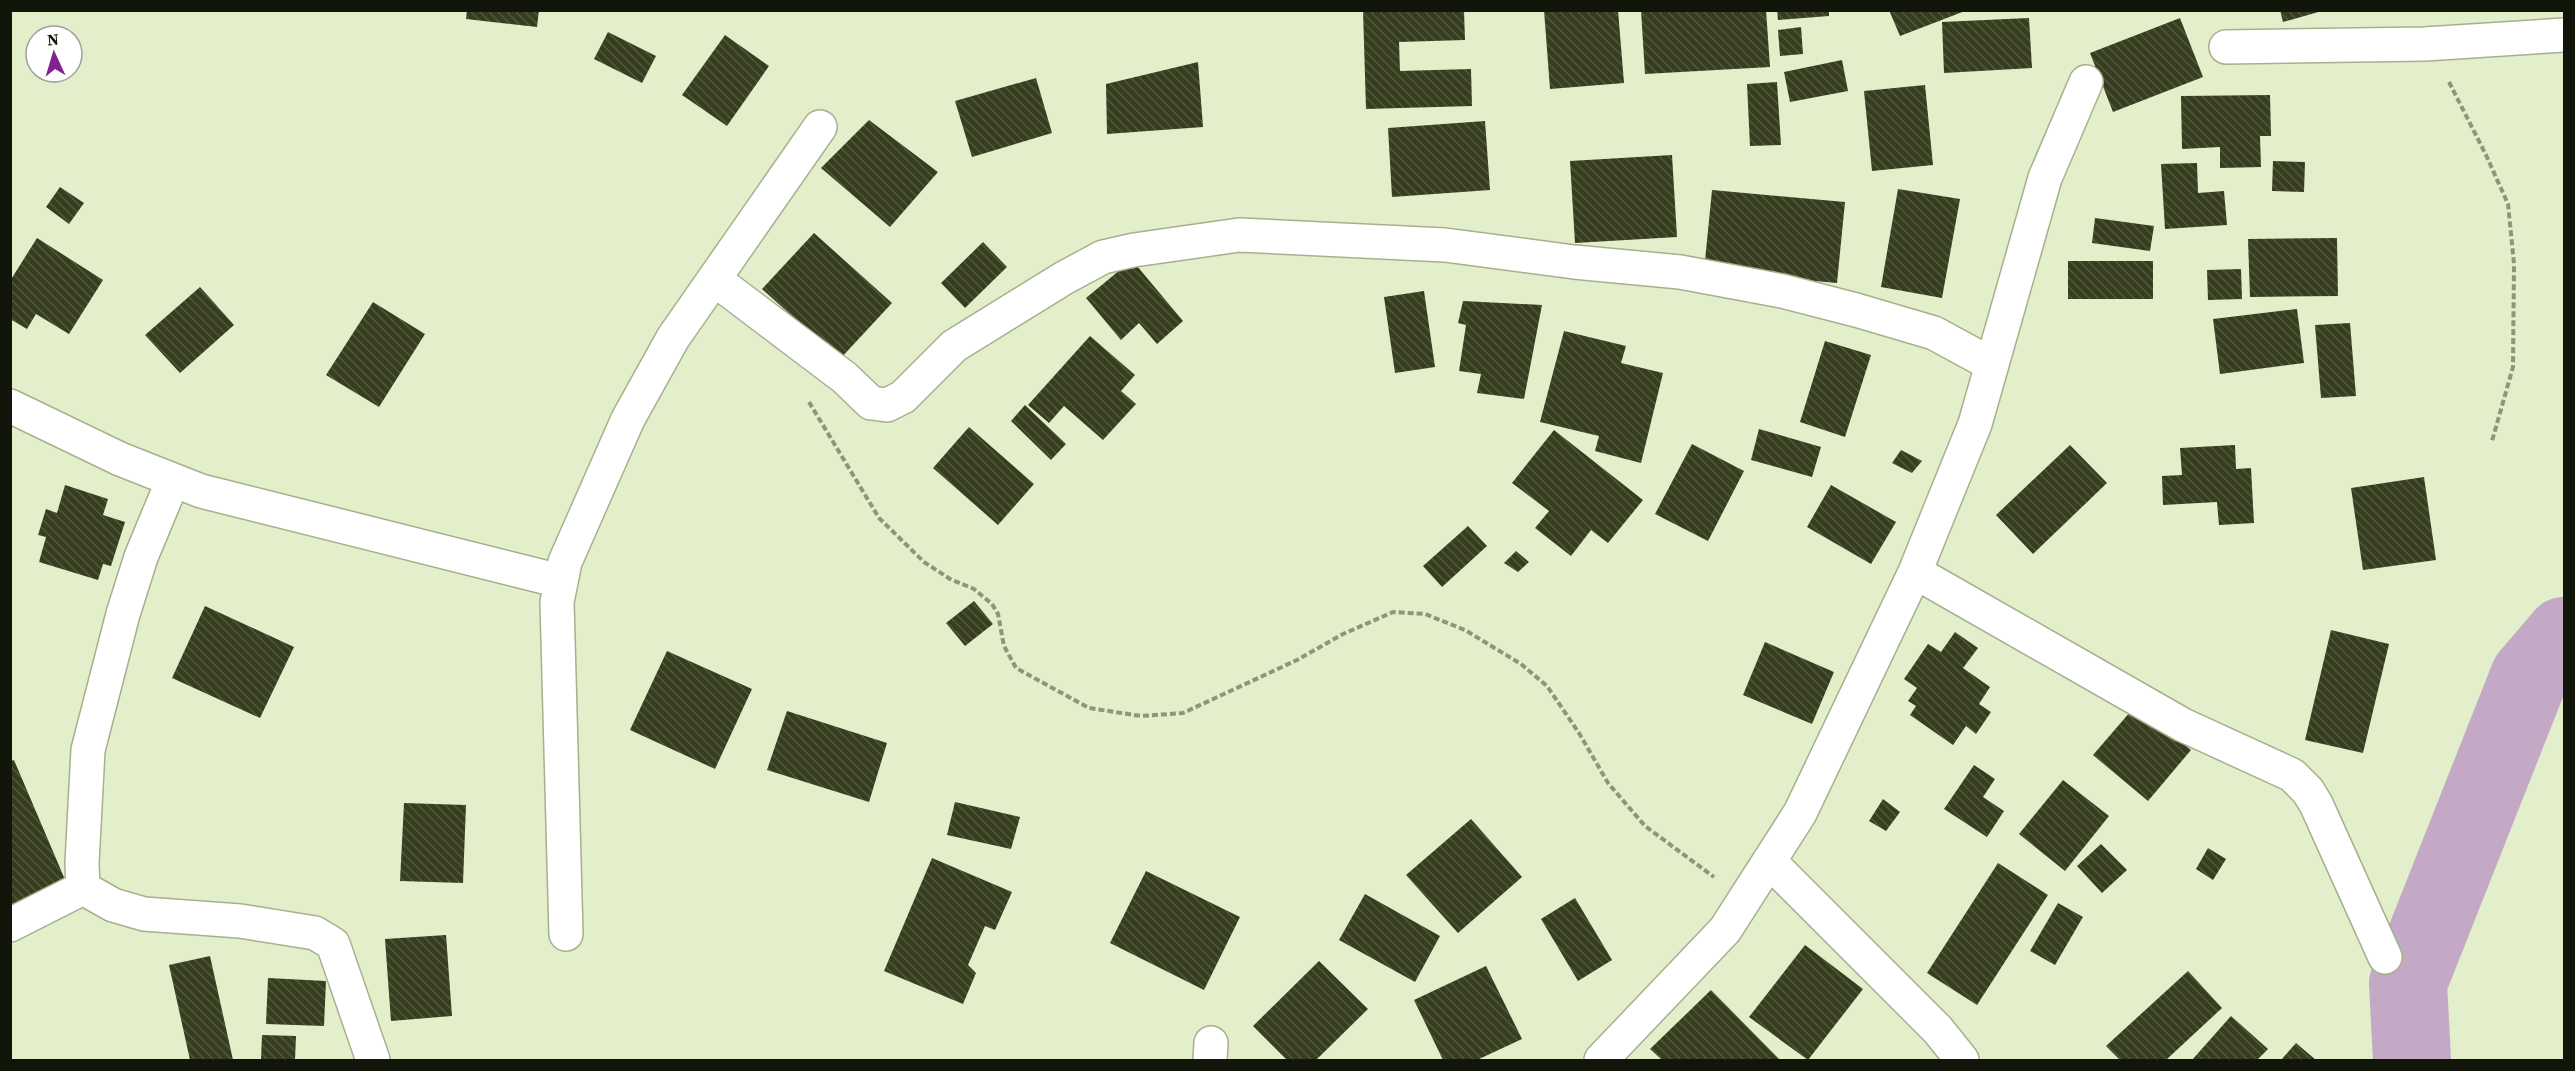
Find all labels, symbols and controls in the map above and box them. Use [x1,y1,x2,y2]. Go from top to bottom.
north arrow [24,24,84,84]
text: N [46,28,60,50]

